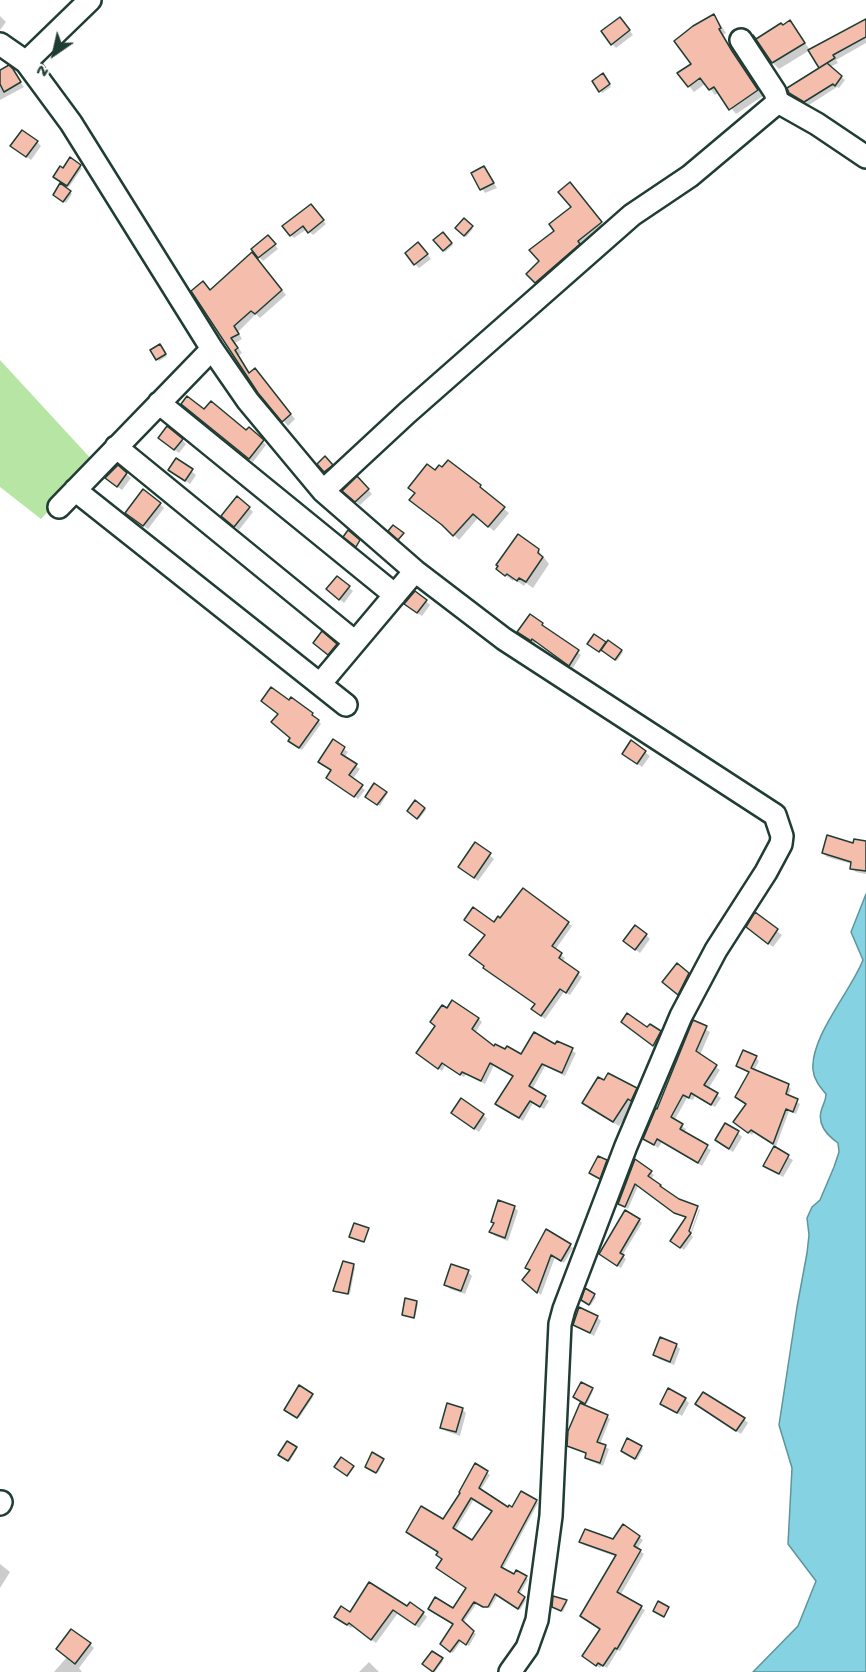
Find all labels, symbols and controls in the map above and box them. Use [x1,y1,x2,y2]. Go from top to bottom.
north arrow [24,24,84,84]
text: N [34,59,53,80]

